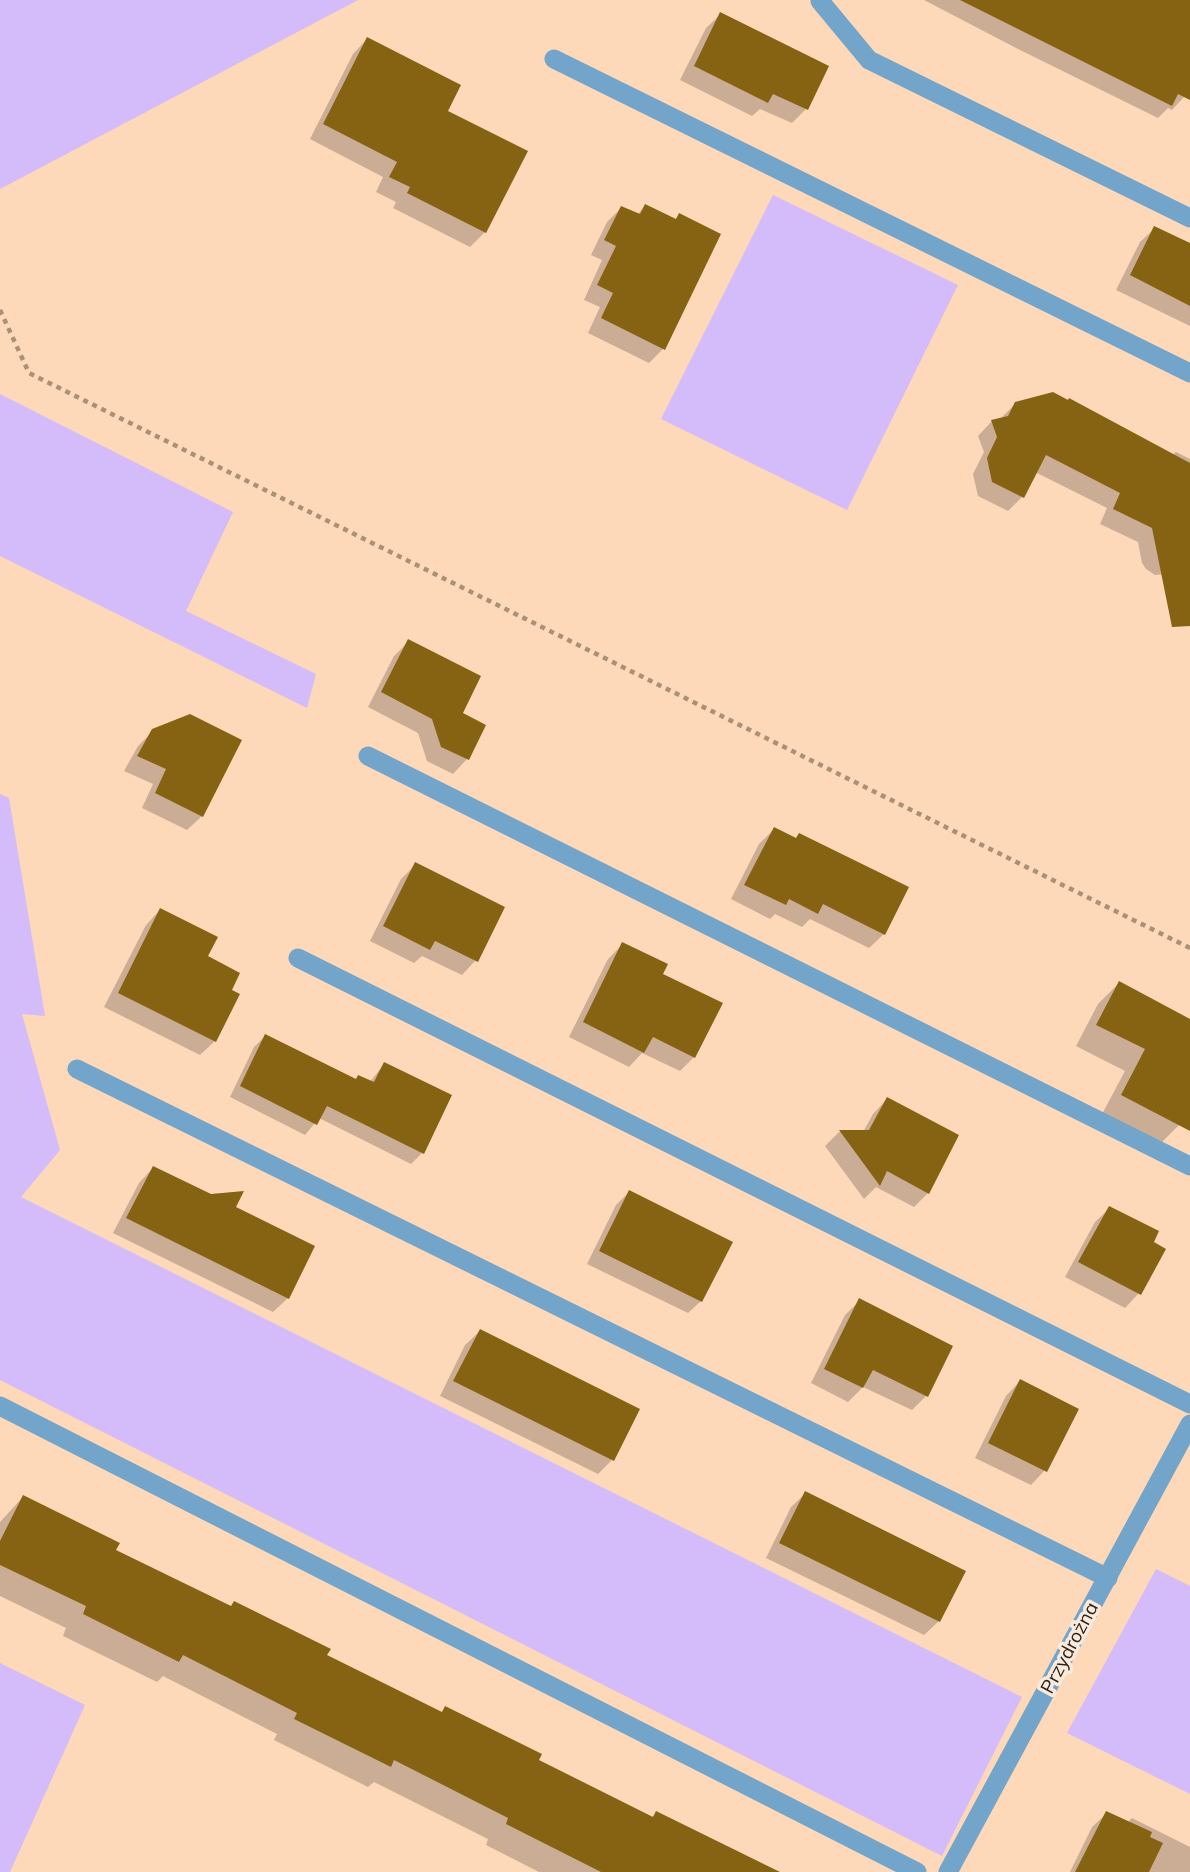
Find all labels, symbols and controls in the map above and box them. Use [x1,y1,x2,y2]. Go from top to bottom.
street label: Przydrożna [1036,1598,1104,1698]

